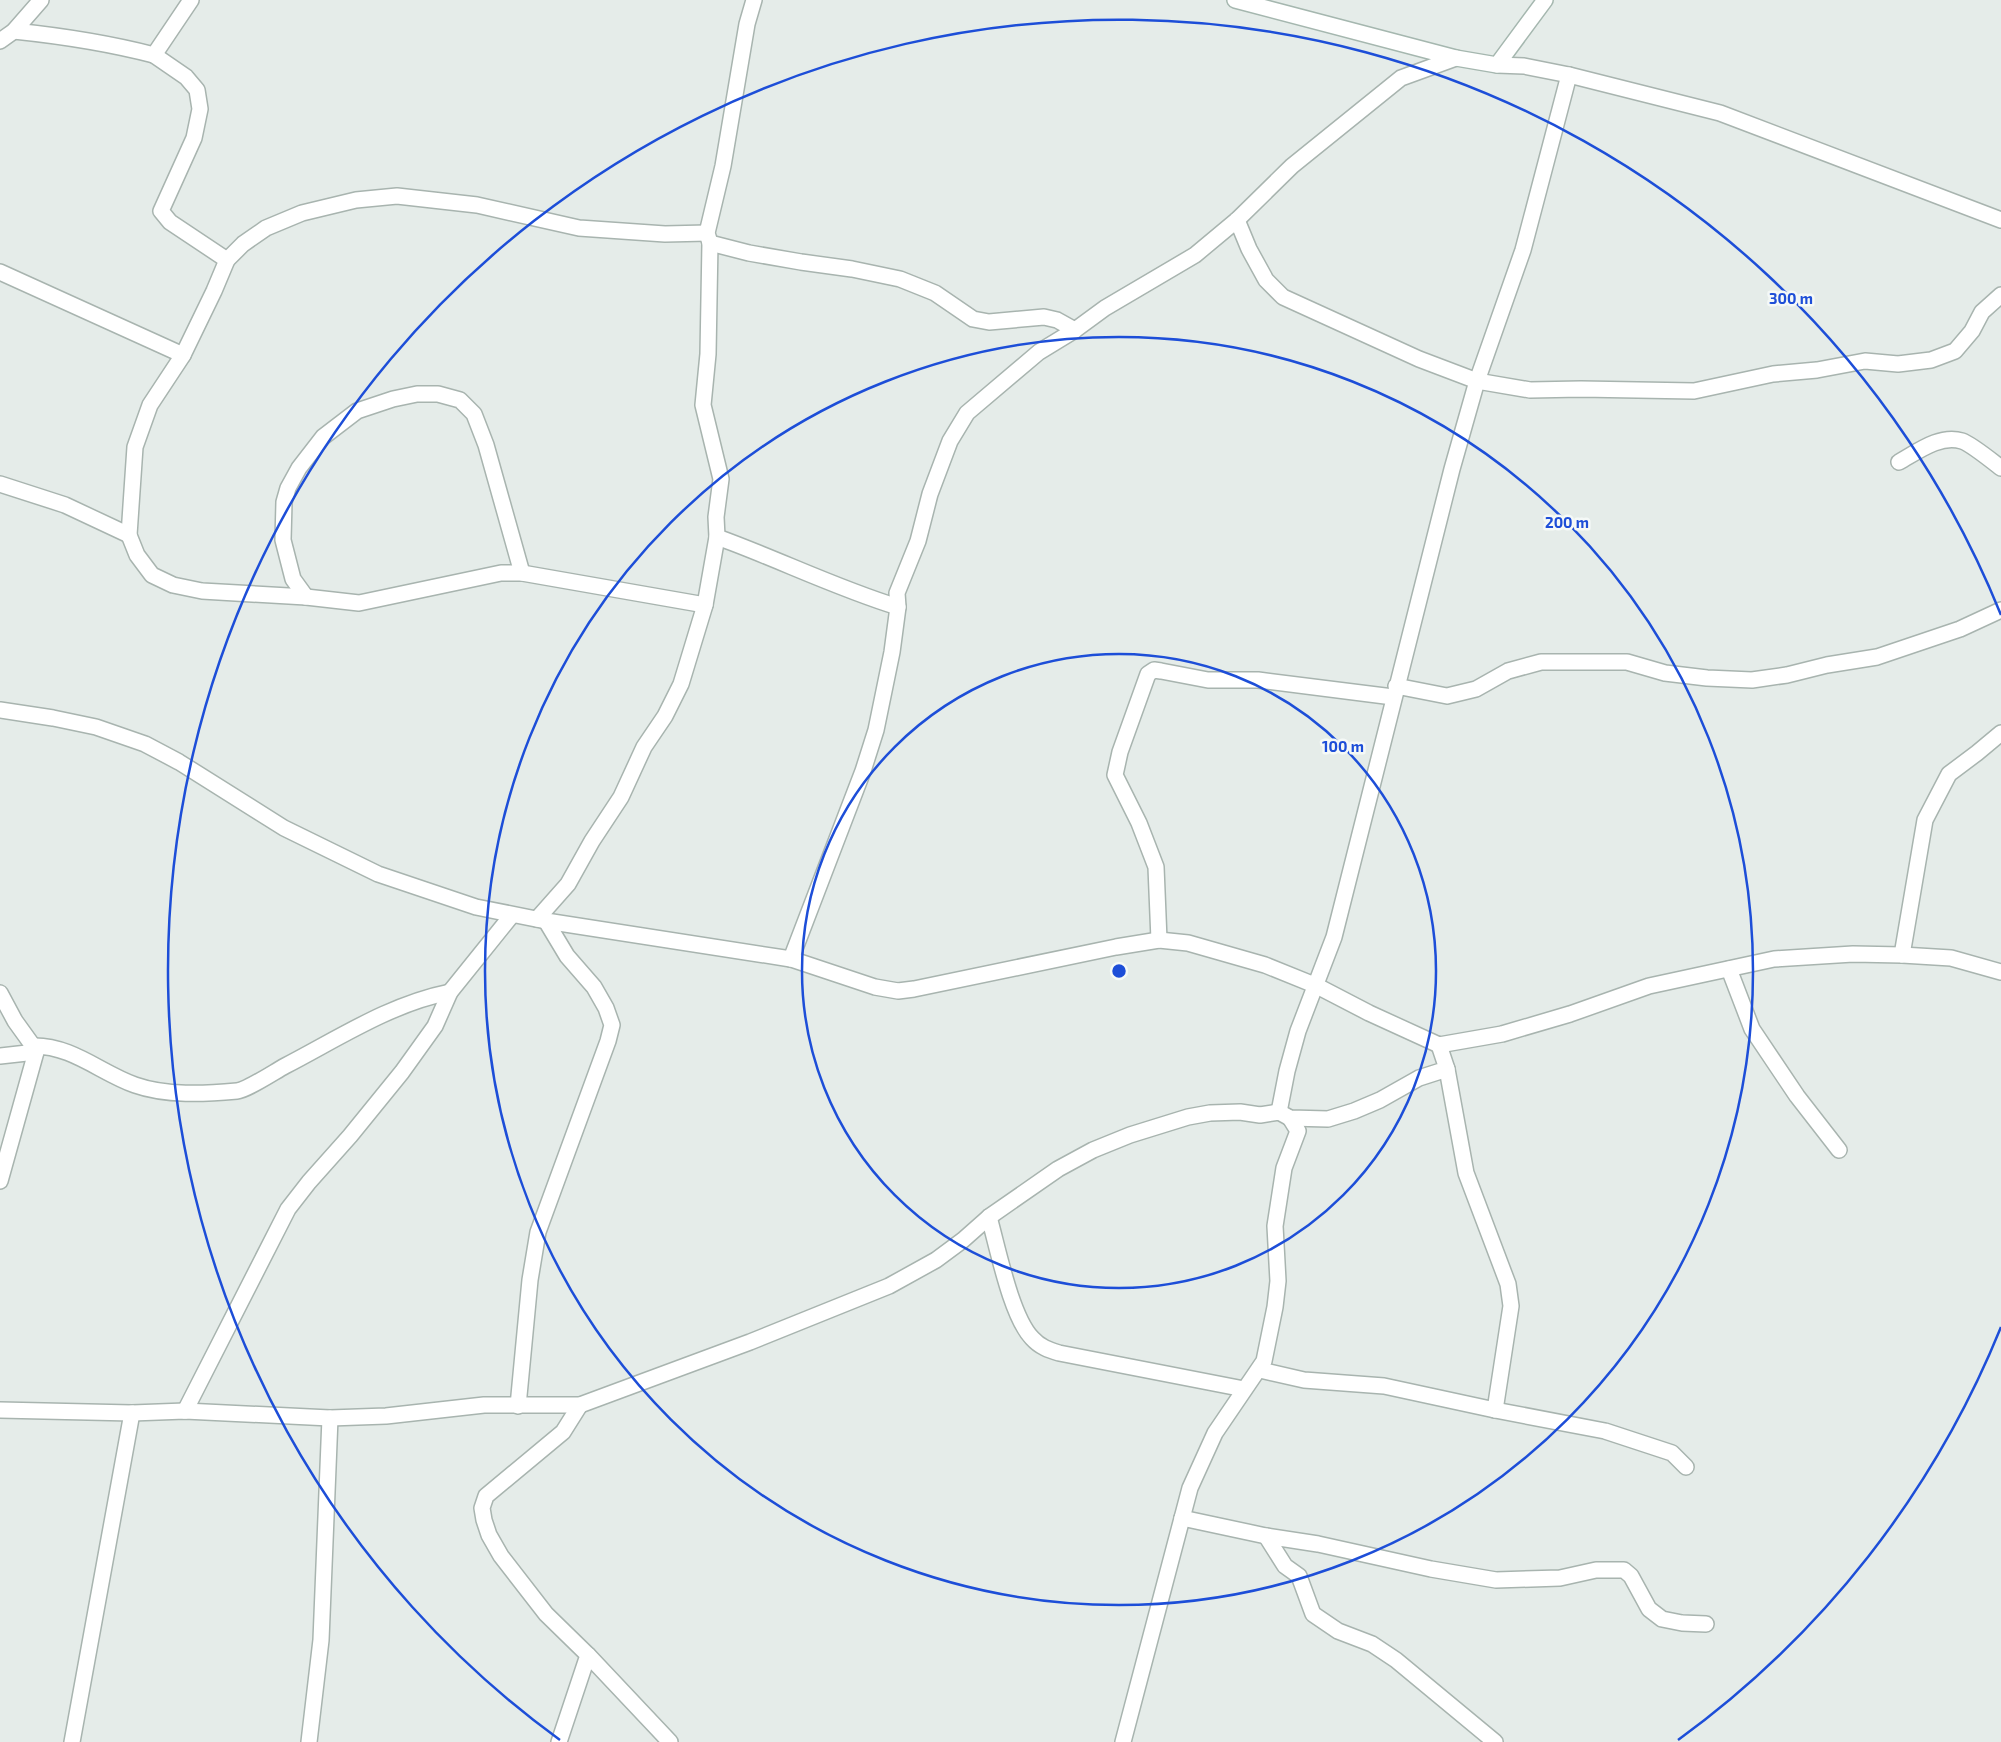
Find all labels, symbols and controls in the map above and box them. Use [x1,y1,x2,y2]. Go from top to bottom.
text: 300 m [1769,289,1813,307]
text: 200 m [1545,513,1589,531]
text: 100 m [1322,737,1364,755]
centre of rings [1110,962,1128,980]

